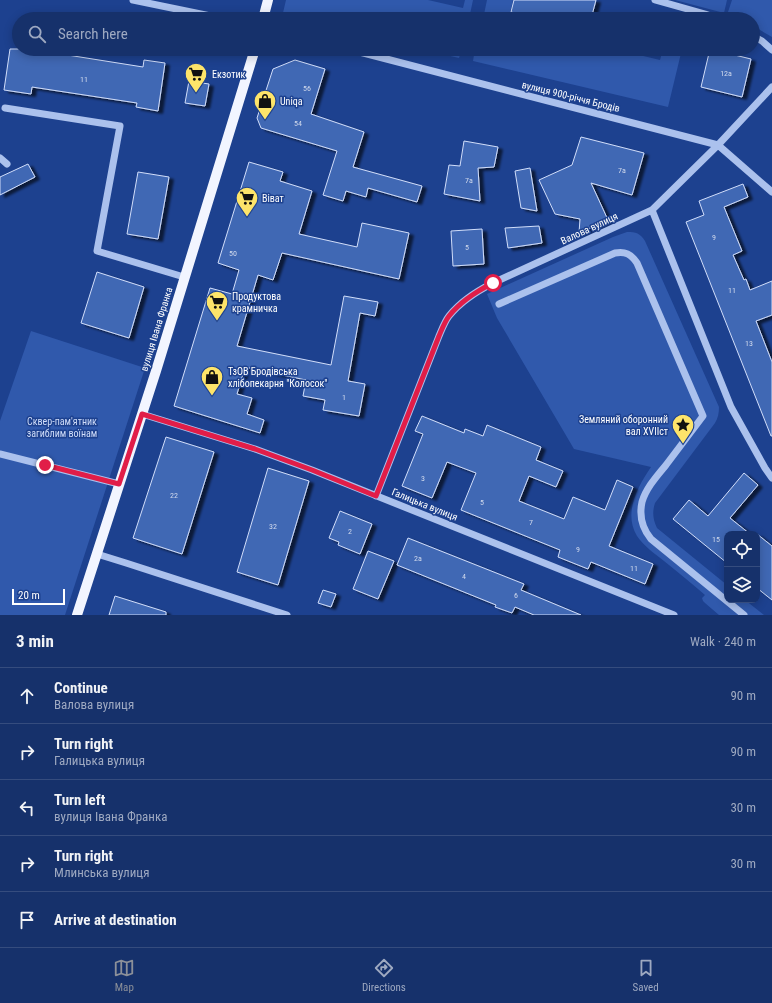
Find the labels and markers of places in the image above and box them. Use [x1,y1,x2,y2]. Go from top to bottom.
supermarket icon: Екзотик [183,61,209,94]
place label: Екзотик [212,69,246,80]
shop icon: Uniqa [252,88,278,121]
place label: Uniqa [280,96,303,107]
supermarket icon: Віват [234,185,260,218]
place label: Віват [262,193,284,204]
supermarket icon: Продуктова крамничка [204,289,230,322]
place label: Продуктова крамничка [232,291,281,314]
shop icon: ТзОВ Бродівська хлібопекарня "Колосок" [199,364,225,397]
place label: ТзОВ Бродівська хлібопекарня "Колосок" [228,366,328,389]
place icon: Земляний оборонний вал XVIIст [670,412,696,445]
place label: Земляний оборонний вал XVIIст [579,414,668,437]

